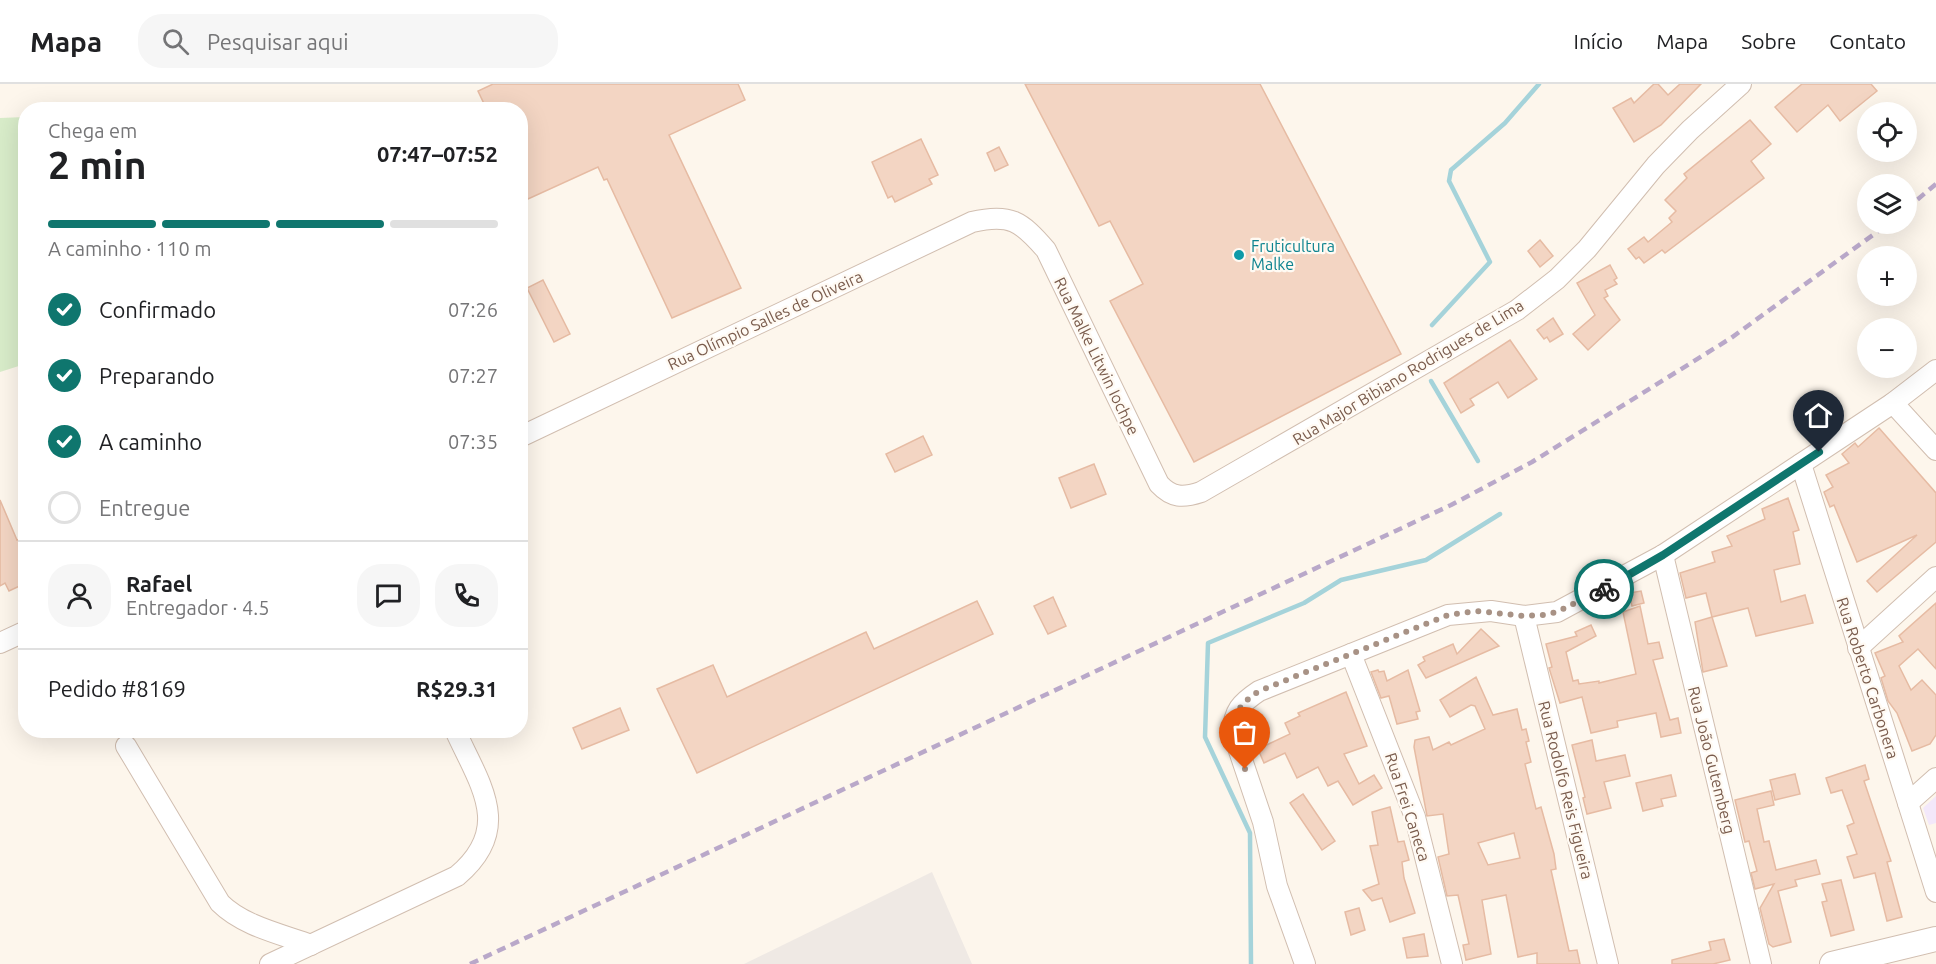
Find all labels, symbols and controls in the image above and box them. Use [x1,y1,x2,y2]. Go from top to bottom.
search box [138,14,558,68]
icon: search [159,25,192,58]
text: Mapa [30,26,102,57]
text: Pesquisar aqui [207,29,349,54]
text: Início [1574,29,1623,53]
text: Mapa [1656,29,1708,53]
text: Sobre [1741,29,1796,53]
text: Contato [1829,29,1906,53]
map controls [1857,102,1917,378]
button: locate [1857,102,1917,162]
text: Chega em [48,119,137,142]
text: 07:47–07:52 [377,141,498,166]
text: 2 min [48,143,147,186]
button: layers [1857,174,1917,234]
text: A caminho · 110 m [48,237,212,260]
place label: Fruticultura Malke [1251,237,1335,273]
button: + [1857,246,1917,306]
marker: Fruticultura Malke [1232,248,1246,262]
street label: Rua Olímpio Salles de Oliveira [665,267,865,373]
street label: Rua Malke Litwin Iochpe [1051,274,1143,438]
icon: check [48,293,81,326]
street label: Rua Major Bibiano Rodrigues de Lima [1289,296,1527,448]
text: Confirmado [99,297,216,322]
text: 07:26 [448,298,498,321]
button: − [1857,318,1917,378]
icon: check [48,359,81,392]
text: Preparando [99,363,215,388]
text: 07:27 [448,364,498,387]
pin [1793,390,1844,452]
icon: home [1802,399,1835,432]
icon: check [48,425,81,458]
text: A caminho [99,429,202,454]
text: 07:35 [448,430,498,453]
text: Entregue [99,495,190,520]
courier [1574,559,1634,619]
button: person [48,564,111,627]
button: chat [357,564,420,627]
button: phone [435,564,498,627]
text: Rafael [126,571,192,596]
icon: bike [1588,573,1621,606]
street label: Rua Roberto Carbonera [1833,595,1903,761]
text: Entregador · 4.5 [126,596,269,619]
text: Pedido #8169 [48,676,186,701]
text: R$29.31 [416,676,498,701]
street label: Rua João Gutemberg [1685,684,1739,836]
street label: Rua Rodolfo Reis Figueira [1535,699,1597,881]
pin [1219,707,1270,769]
icon: bag [1228,716,1261,749]
street label: Rua Frei Caneca [1382,750,1434,864]

